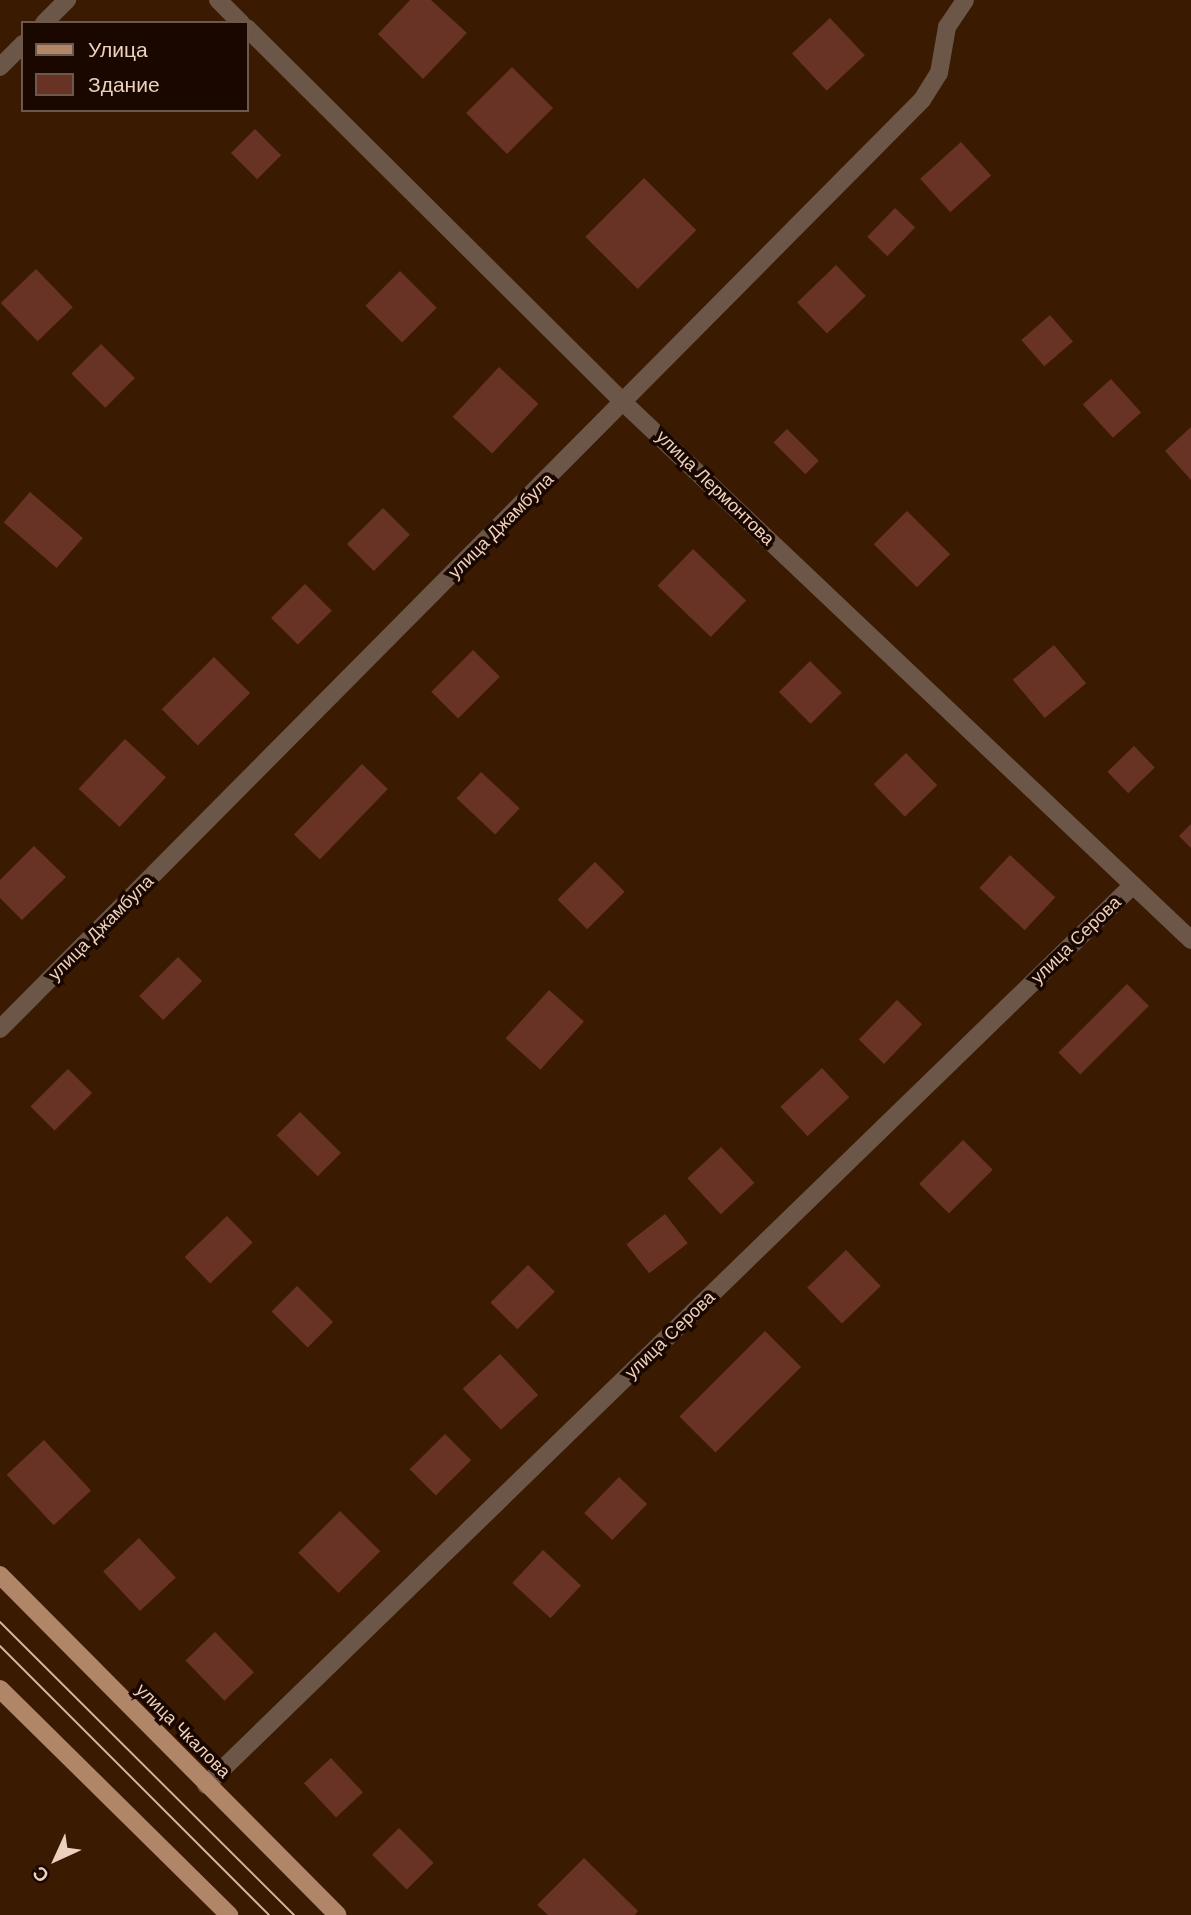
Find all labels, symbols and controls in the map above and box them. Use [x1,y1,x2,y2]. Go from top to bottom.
legend [21,21,248,112]
text: Улица [88,38,148,61]
text: Здание [88,73,160,96]
street label: улица Лермонтова [651,426,779,550]
street label: улица Джамбула [444,469,558,583]
street label: улица Джамбула [44,871,158,985]
street label: улица Серова [1026,892,1126,988]
street label: улица Серова [620,1287,720,1383]
street label: улица Чкалова [131,1679,235,1783]
north arrow [21,1824,91,1894]
text: С [29,1862,53,1886]

